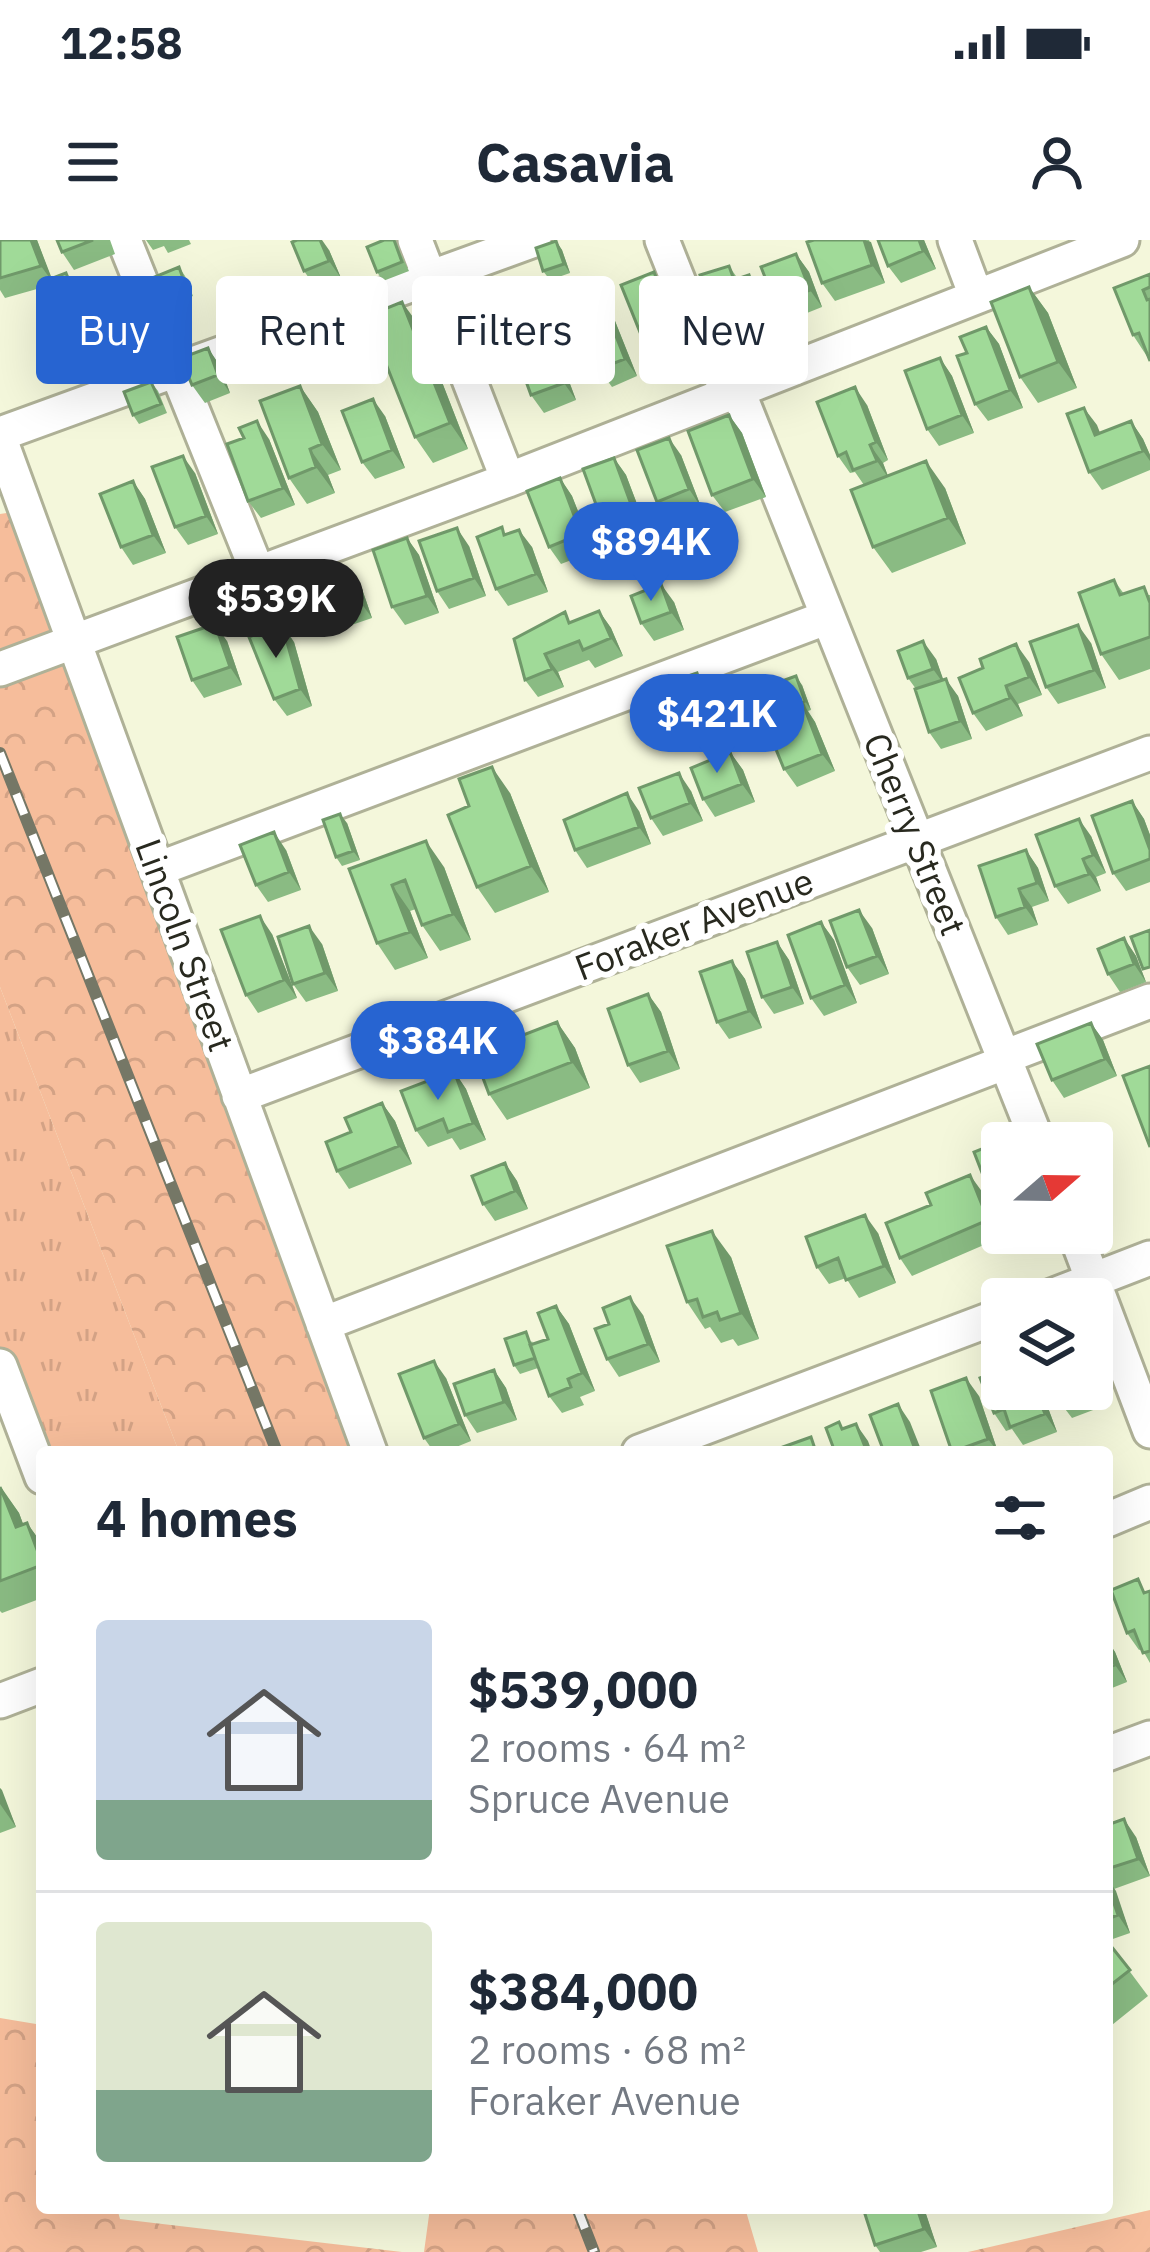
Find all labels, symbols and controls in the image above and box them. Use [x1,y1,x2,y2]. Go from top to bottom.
text: 12:58 [60,13,183,71]
text: Casavia [476,127,674,197]
icon: menu [60,129,126,195]
icon: person [1024,129,1090,195]
chip: Buy [36,276,192,384]
chip: Rent [216,276,388,384]
chip: Filters [412,276,615,384]
chip: New [639,276,808,384]
pin: $894K [567,502,735,604]
text: $894K [591,515,711,566]
pin: $539K [192,559,360,661]
text: $539K [216,572,336,623]
pin: $421K [633,674,801,776]
text: $421K [657,687,777,738]
street label: Cherry Street [853,726,977,942]
street label: Lincoln Street [125,832,246,1058]
street label: Foraker Avenue [568,856,820,991]
pin: $384K [354,1001,522,1103]
text: $384K [378,1014,498,1065]
north arrow [981,1122,1113,1254]
map controls [981,1122,1113,1410]
button: layers [981,1278,1113,1410]
text: 4 homes [96,1485,298,1551]
icon: filters [987,1485,1053,1551]
text: $539,000 [468,1656,698,1722]
icon: home [192,1668,336,1812]
text: 2 rooms · 64 m² [468,1722,746,1773]
text: Spruce Avenue [468,1773,730,1824]
text: $384,000 [468,1958,698,2024]
icon: home [192,1970,336,2114]
text: 2 rooms · 68 m² [468,2024,746,2075]
text: Foraker Avenue [468,2075,741,2126]

